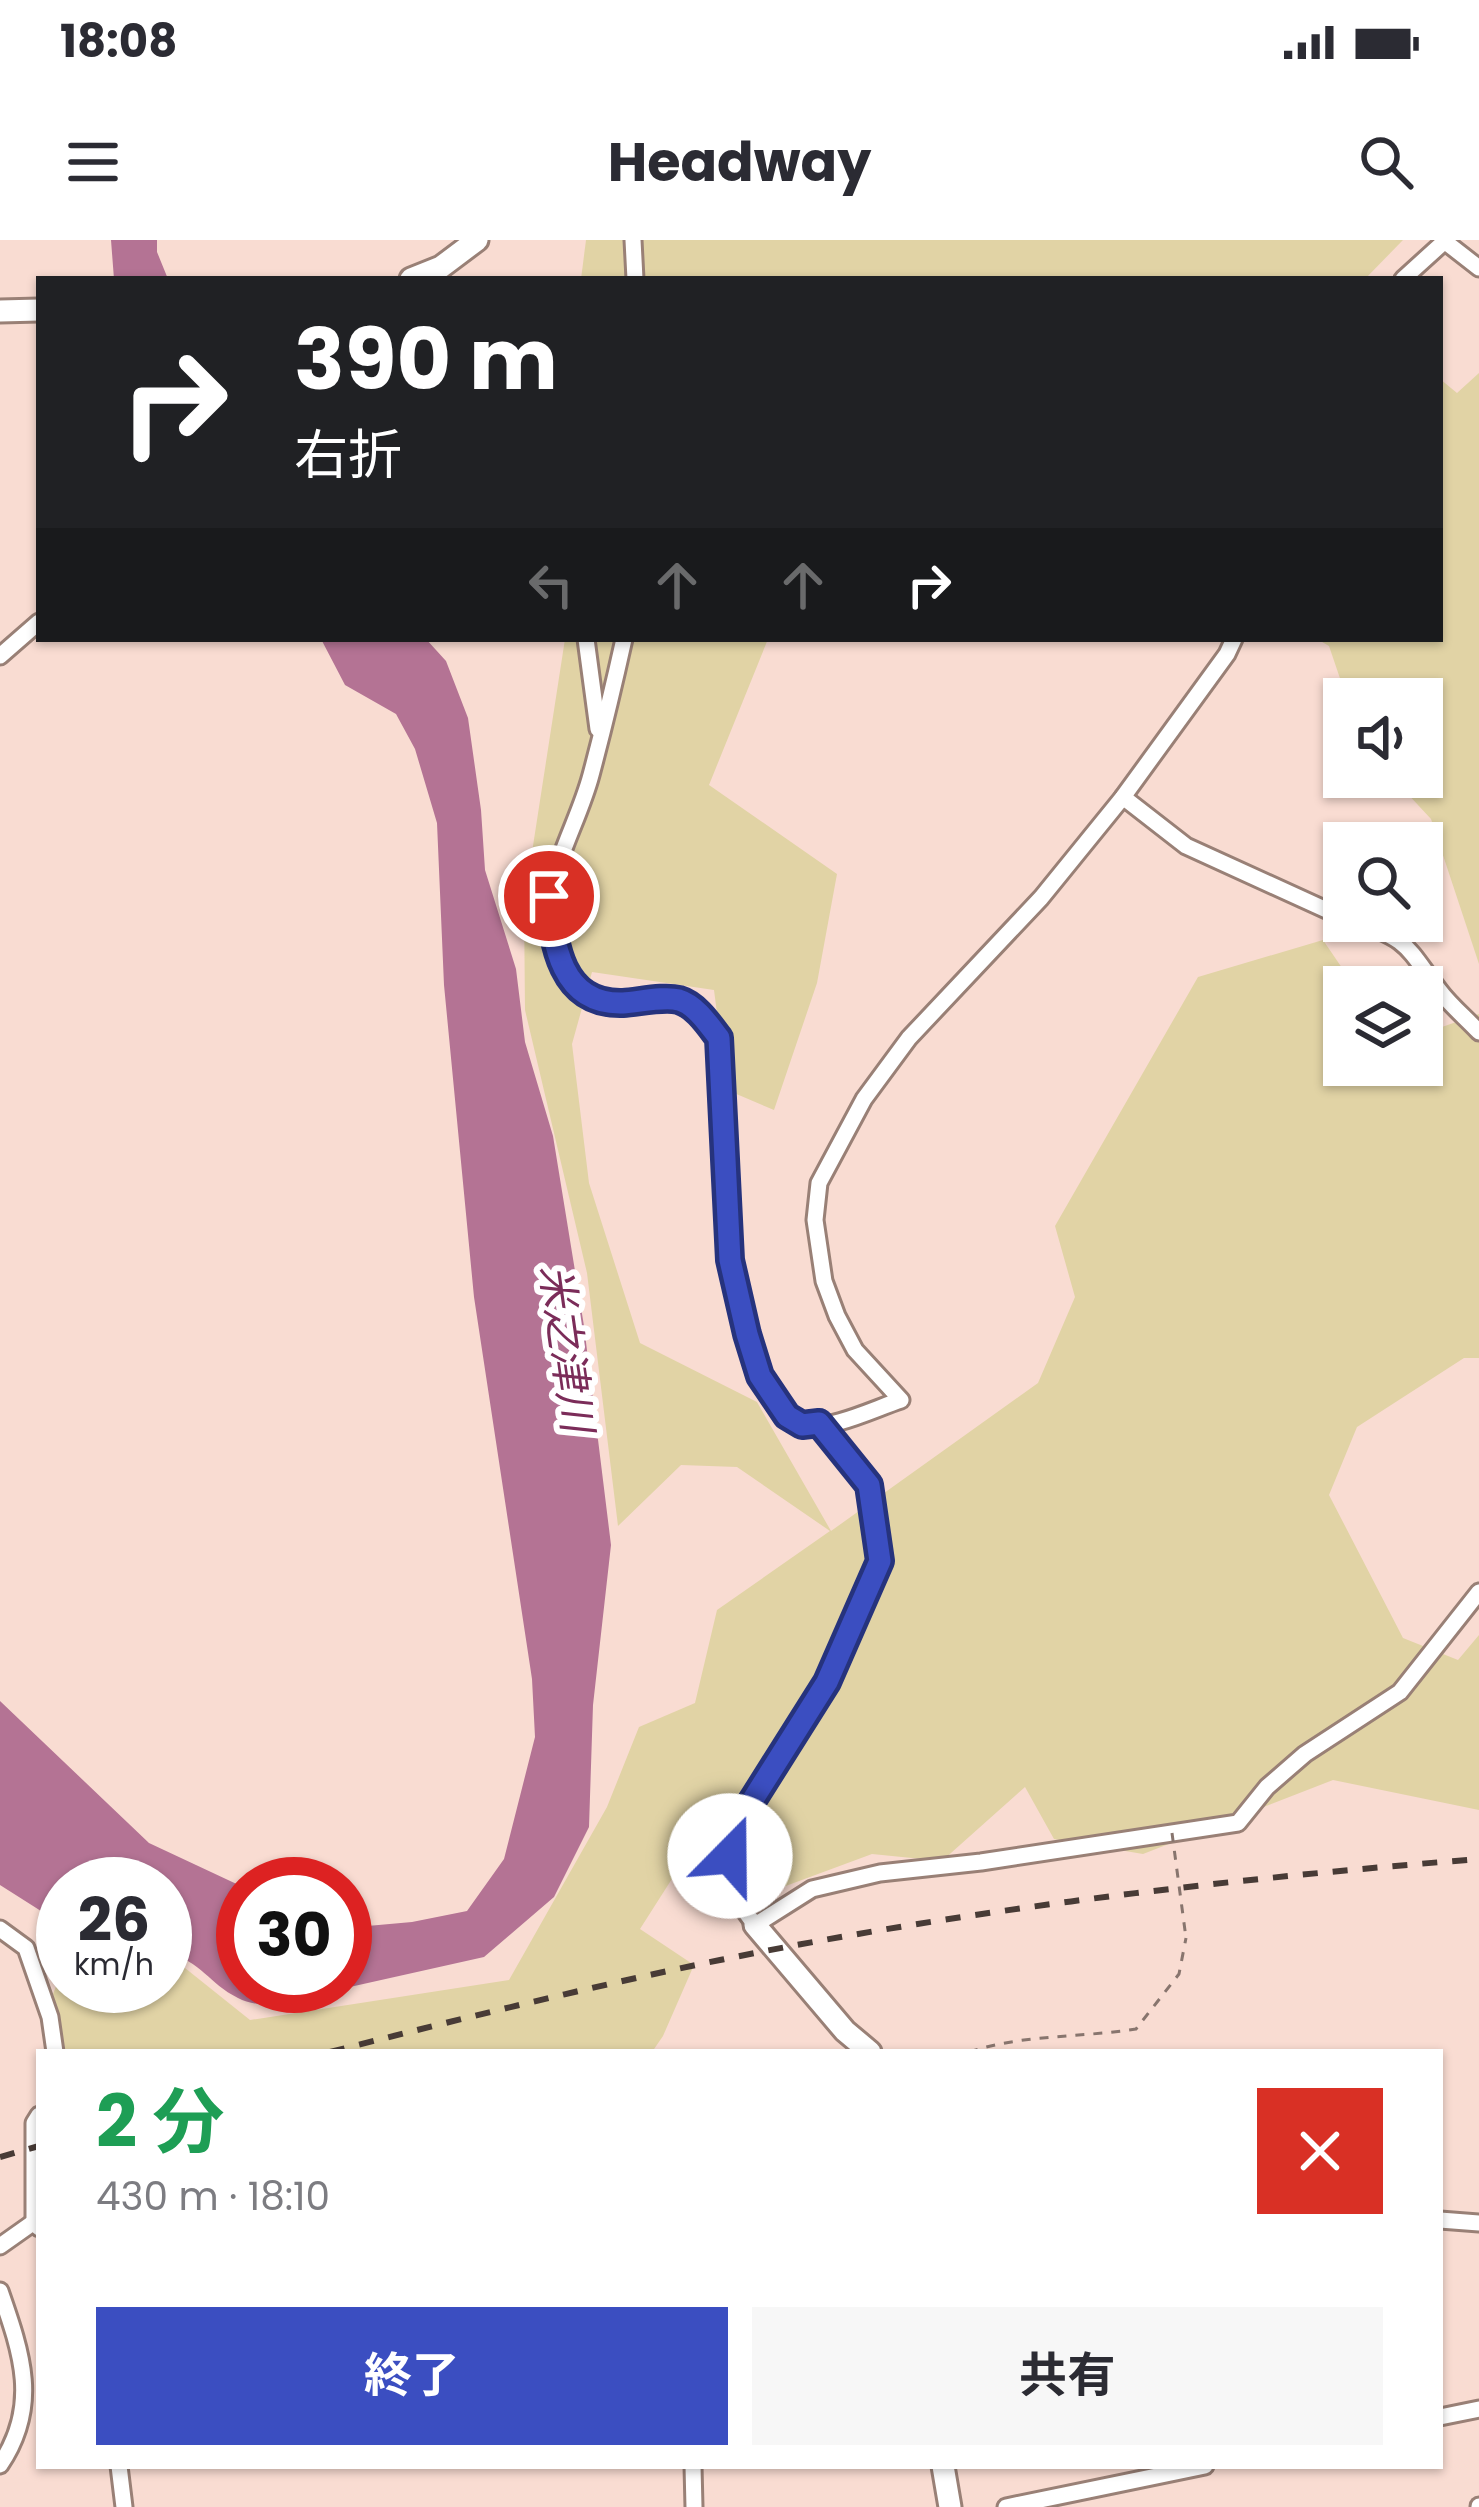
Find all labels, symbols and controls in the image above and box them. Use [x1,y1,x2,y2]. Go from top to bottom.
text: 18:08 [60,10,177,73]
text: Headway [608,124,871,200]
icon: menu [60,129,126,195]
icon: search [1353,129,1419,195]
text: 390 m [294,301,558,418]
icon: right [96,324,252,480]
text: 右折 [294,417,402,493]
icon: left [518,552,584,618]
icon: ahead [644,552,710,618]
icon: ahead [770,552,836,618]
icon: right [896,552,962,618]
map controls [1323,678,1443,1086]
button: sound [1323,678,1443,798]
button: search [1323,822,1443,942]
pin [498,845,600,947]
icon: arrive [516,863,582,929]
button: layers [1323,966,1443,1086]
water label: 米之津川 [526,1261,608,1439]
position arrow [667,1793,793,1919]
speed limit sign: 30 [216,1857,372,2013]
text: 26 [78,1878,150,1962]
text: km/h [74,1943,154,1986]
text: 2 分 [96,2071,224,2172]
button: close [1257,2088,1383,2214]
text: 430 m · 18:10 [96,2169,330,2224]
button: 終了 [96,2307,728,2445]
button: 共有 [752,2307,1383,2445]

